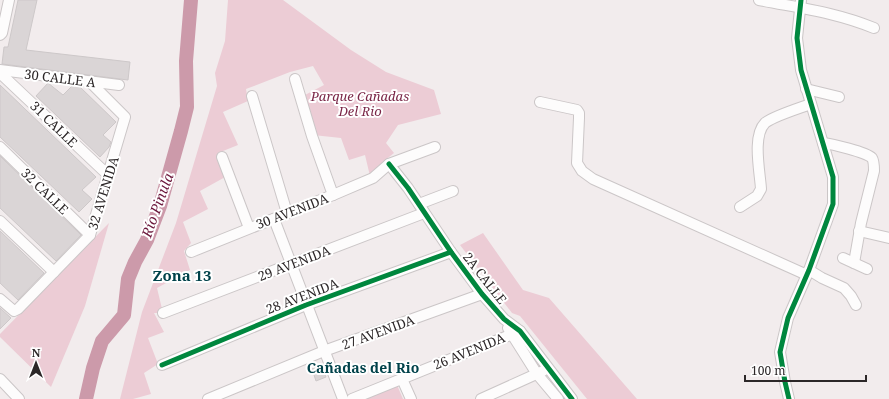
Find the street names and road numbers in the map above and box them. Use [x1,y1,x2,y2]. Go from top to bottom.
street label: 30 CALLE A [23,65,98,91]
street label: 31 CALLE [26,97,82,151]
street label: 32 AVENIDA [83,153,123,232]
street label: 32 CALLE [17,164,73,218]
street label: 30 AVENIDA [253,189,331,233]
street label: 29 AVENIDA [255,241,333,285]
street label: 2A CALLE [459,248,511,308]
street label: 28 AVENIDA [263,274,341,318]
street label: 27 AVENIDA [339,310,418,353]
street label: 26 AVENIDA [430,328,508,374]

